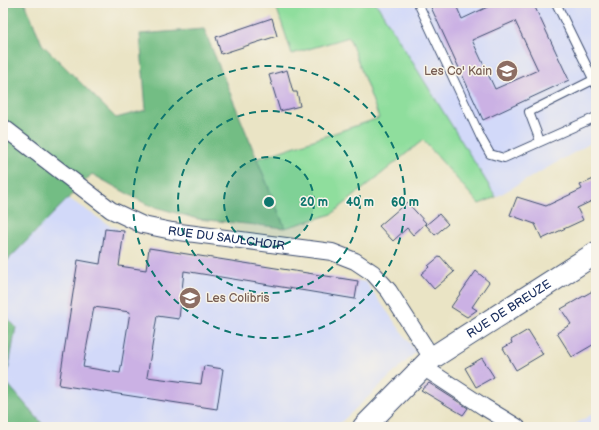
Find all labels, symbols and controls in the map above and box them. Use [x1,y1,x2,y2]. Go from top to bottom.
school or university icon: Les Co' Kain [494,58,520,84]
place label: Les Co' Kain [424,64,492,79]
centre of rings [262,195,276,209]
text: 20 m [300,195,328,210]
text: 40 m [346,195,374,210]
text: 60 m [391,195,419,210]
street label: RUE DU SAULCHOIR [167,223,286,253]
street label: RUE DE BREUZE [464,276,554,341]
school or university icon: Les Colibris [177,285,203,311]
place label: Les Colibris [206,291,270,306]

